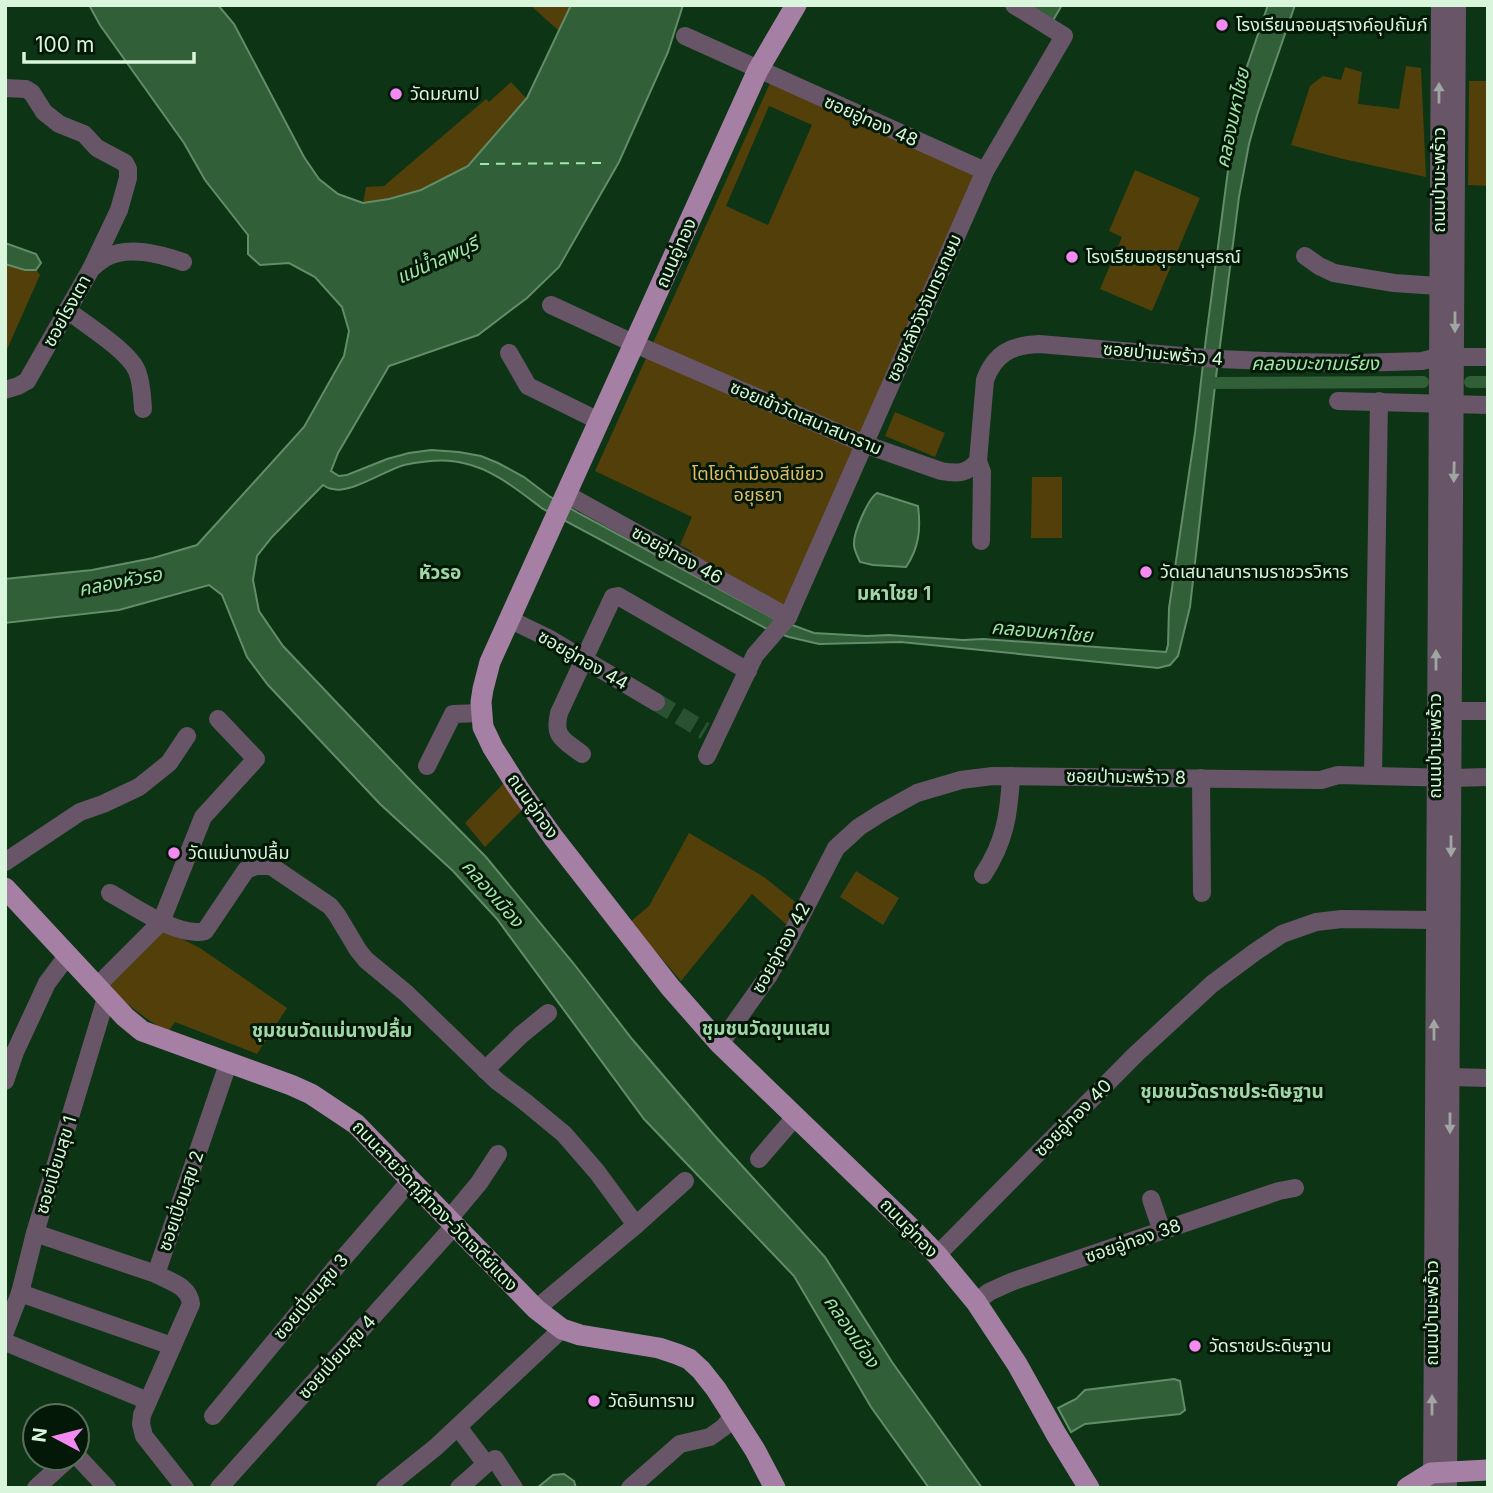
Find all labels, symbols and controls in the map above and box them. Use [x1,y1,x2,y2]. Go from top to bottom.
place label: โรงเรียนจอมสุรางค์อุปถัมภ์ [1236,14,1427,36]
marker: โรงเรียนจอมสุรางค์อุปถัมภ์ [1214,17,1230,33]
scale bar [24,21,194,65]
text: 100 m [35,32,94,57]
water label: คลองมหาไชย [1211,64,1255,170]
one-way arrow [1433,82,1445,104]
place label: วัดมณฑป [410,83,480,104]
marker: วัดมณฑป [388,86,404,102]
street label: ซอยอู่ทอง 48 [820,91,921,152]
street label: ถนนป่ามะพร้าว [1428,127,1449,233]
street label: ถนนอู่ทอง [651,215,702,292]
water label: แม่น้ำลพบุรี [392,229,485,289]
street label: ซอยหลังวังจันทรเกษม [882,231,965,385]
place label: โรงเรียนอยุธยานุสรณ์ [1086,246,1241,268]
marker: โรงเรียนอยุธยานุสรณ์ [1064,249,1080,265]
street label: ซอยโรงเตา [38,271,95,350]
one-way arrow [1449,311,1461,333]
street label: ซอยป่ามะพร้าว 4 [1102,338,1224,369]
water label: คลองมะขามเรียง [1251,352,1380,375]
street label: ซอยเข้าวัดเสนาสนาราม [727,376,885,459]
one-way arrow [1448,462,1460,484]
park label: โตโยต้าเมืองสีเขียว อยุธยา [692,463,824,506]
street label: ซอยอู่ทอง 46 [627,521,726,590]
district label: หัวรอ [419,561,461,584]
place label: วัดเสนาสนารามราชวรวิหาร [1160,561,1349,582]
water label: คลองหัวรอ [77,562,165,601]
marker: วัดเสนาสนารามราชวรวิหาร [1138,564,1154,580]
district label: มหาไชย 1 [857,582,931,605]
water label: คลองมหาไชย [990,616,1095,648]
street label: ซอยอู่ทอง 44 [533,625,632,696]
one-way arrow [1430,649,1442,671]
street label: ถนนป่ามะพร้าว [1424,693,1445,799]
street label: ซอยป่ามะพร้าว 8 [1066,765,1186,788]
street label: ถนนอู่ทอง [502,769,563,843]
one-way arrow [1445,835,1457,857]
place label: วัดแม่นางปลื้ม [188,840,289,863]
marker: วัดแม่นางปลื้ม [166,845,182,861]
water label: คลองเมือง [457,855,529,932]
street label: ซอยอู่ทอง 42 [747,899,816,998]
district label: ชุมชนวัดแม่นางปลื้ม [252,1017,412,1042]
district label: ชุมชนวัดขุนแสน [702,1017,830,1040]
one-way arrow [1428,1019,1440,1041]
street label: ซอยอู่ทอง 40 [1030,1075,1117,1162]
district label: ชุมชนวัดราชประดิษฐาน [1140,1080,1324,1103]
one-way arrow [1444,1112,1456,1134]
street label: ซอยเปี่ยมสุข 1 [29,1113,81,1217]
street label: ถนนสายวัดกุฎีทอง-วัดเจดีย์แดง [348,1116,522,1296]
street label: ซอยเปี่ยมสุข 2 [152,1147,208,1254]
street label: ถนนอู่ทอง [875,1194,943,1263]
street label: ซอยอู่ทอง 38 [1082,1214,1184,1269]
street label: ซอยเปี่ยมสุข 3 [267,1248,353,1344]
street label: ถนนป่ามะพร้าว [1421,1260,1442,1366]
water label: คลองเมือง [819,1291,884,1372]
street label: ซอยเปี่ยมสุข 4 [292,1309,381,1404]
place label: วัดราชประดิษฐาน [1209,1335,1332,1356]
marker: วัดราชประดิษฐาน [1187,1338,1203,1354]
place label: วัดอินทาราม [608,1390,695,1411]
marker: วัดอินทาราม [586,1393,602,1409]
one-way arrow [1426,1394,1438,1416]
north arrow [21,1402,91,1472]
text: N [27,1426,52,1444]

